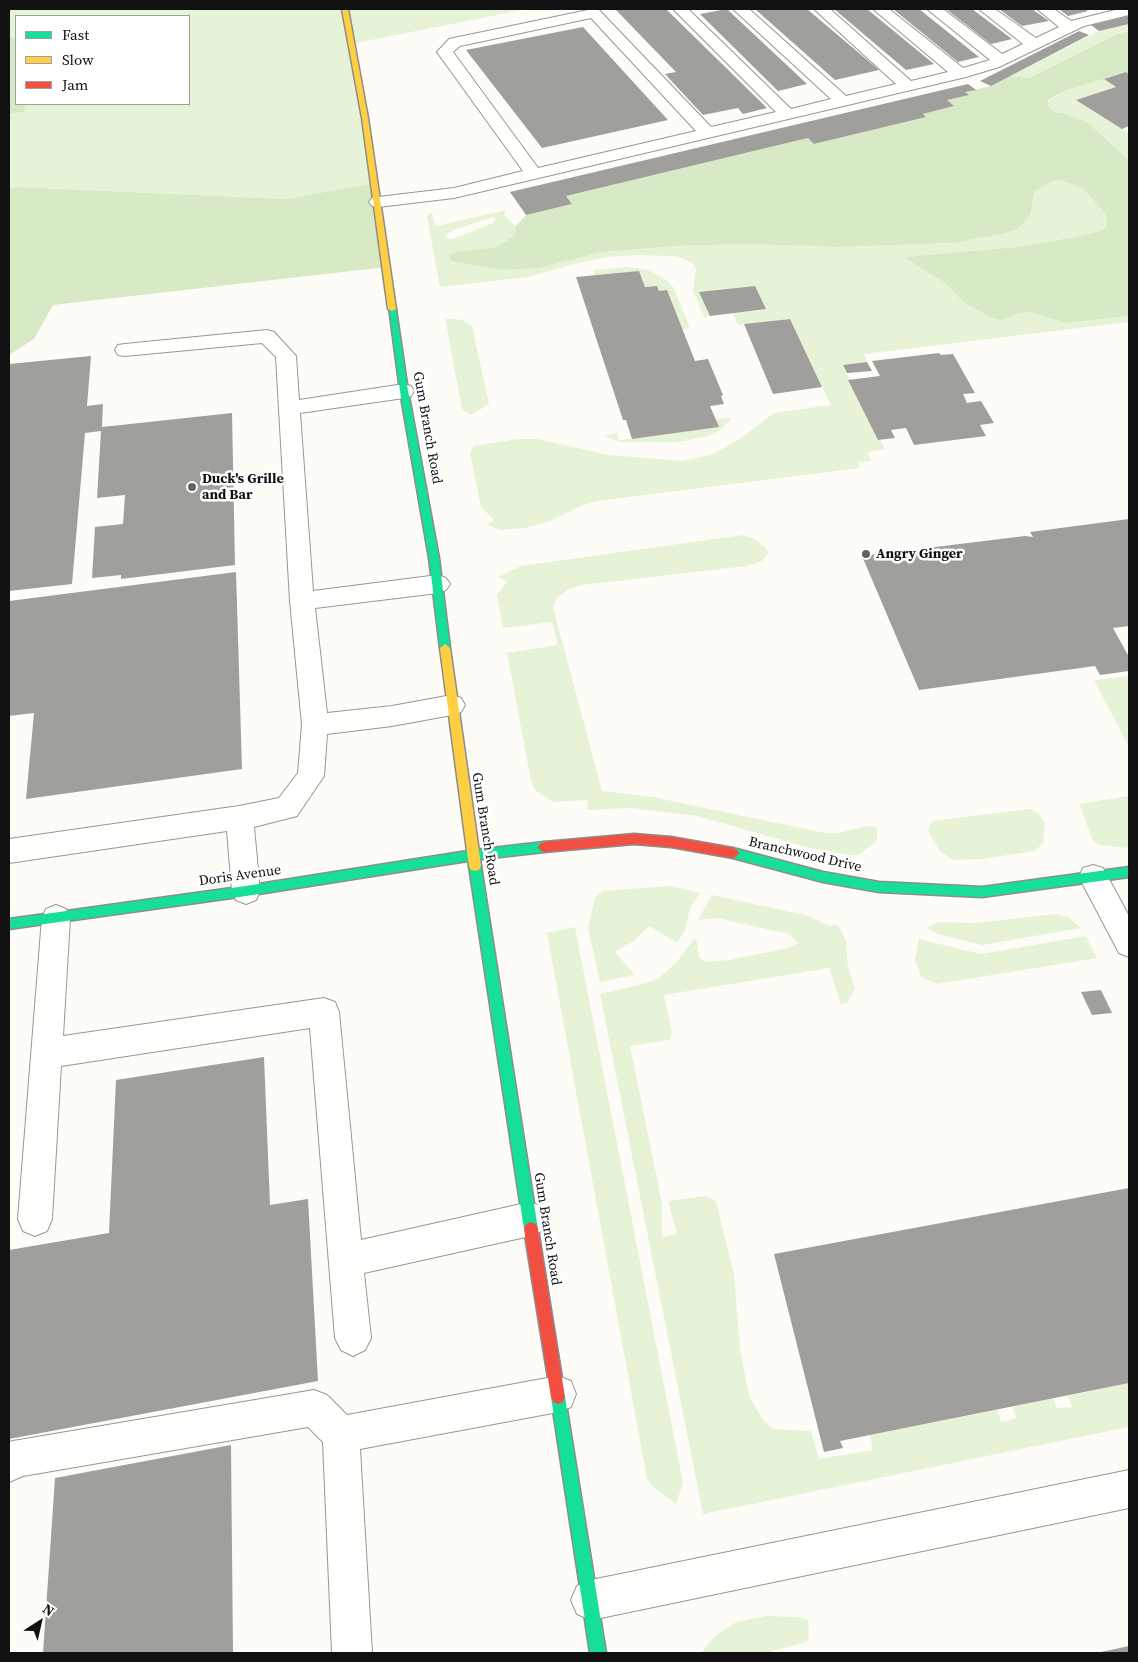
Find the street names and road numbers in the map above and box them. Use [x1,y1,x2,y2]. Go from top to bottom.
street label: Gum Branch Road [409,371,445,485]
street label: Gum Branch Road [468,771,502,887]
street label: Branchwood Drive [747,834,863,876]
street label: Doris Avenue [198,862,282,890]
street label: Gum Branch Road [530,1171,564,1287]

